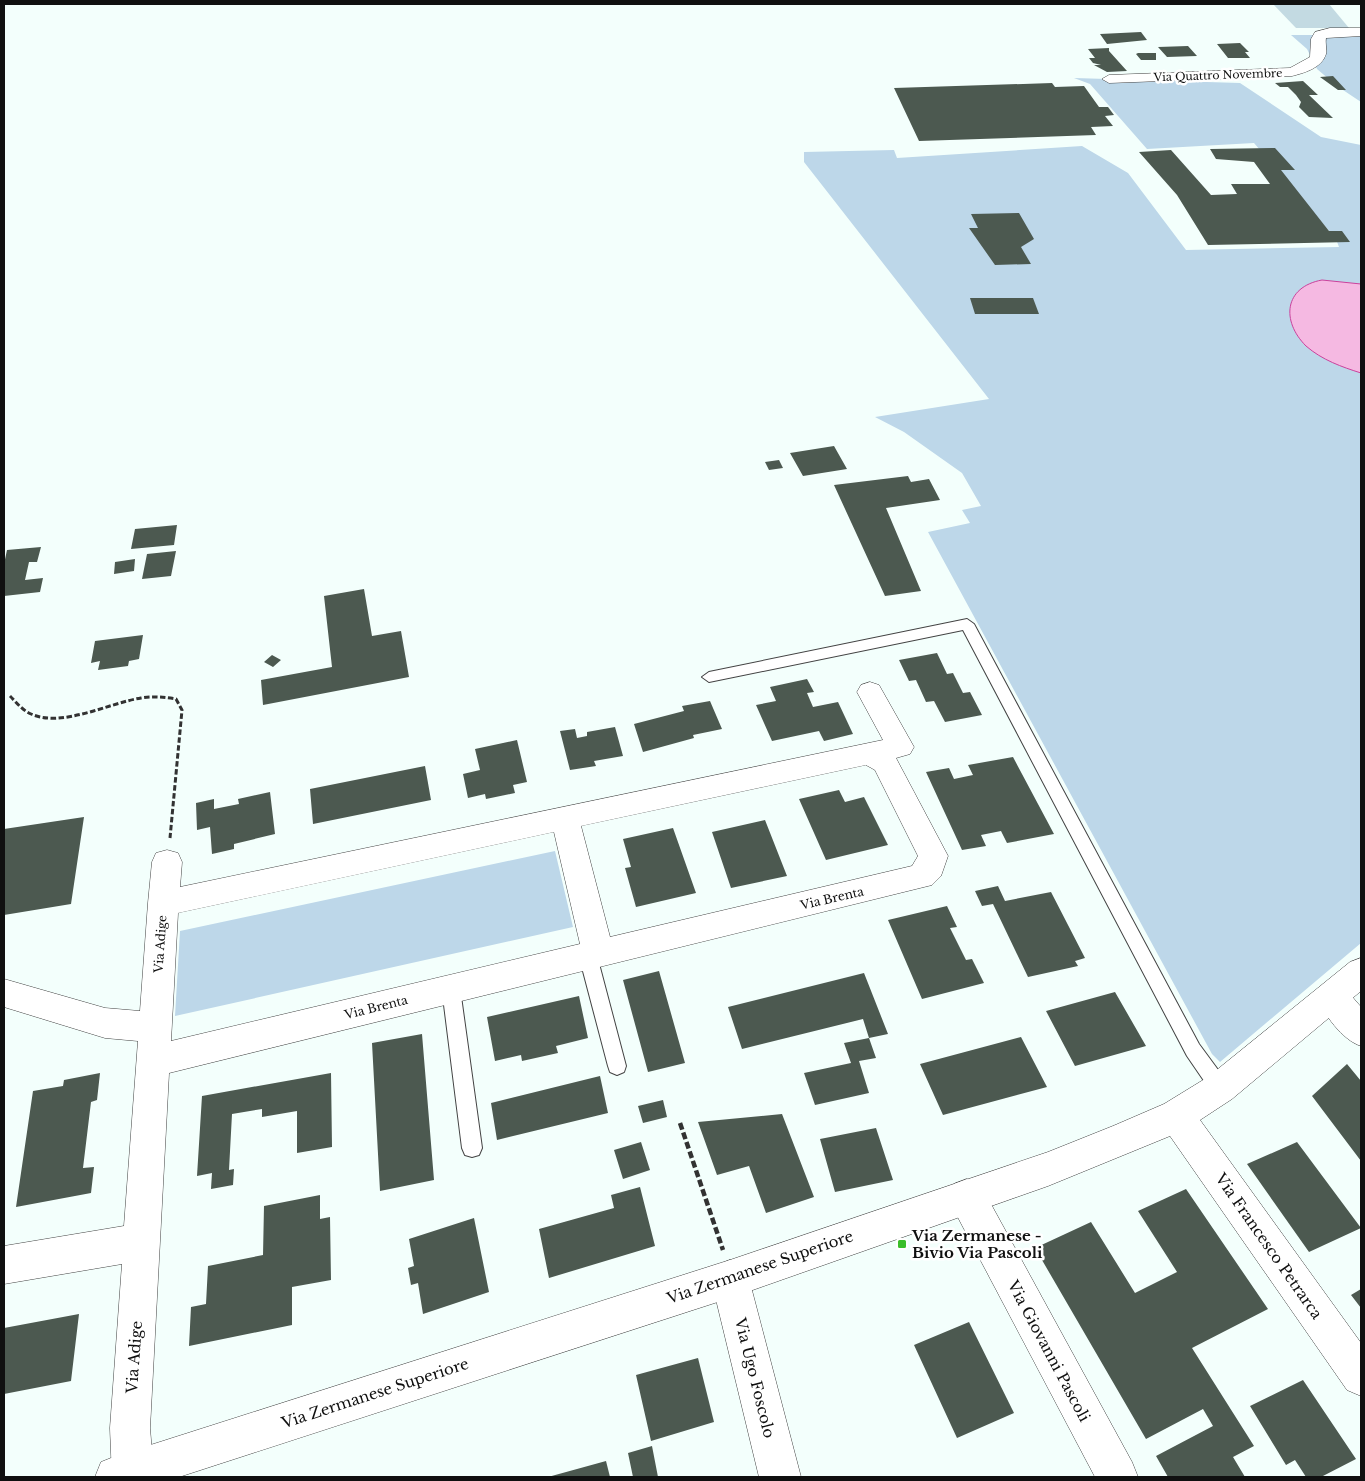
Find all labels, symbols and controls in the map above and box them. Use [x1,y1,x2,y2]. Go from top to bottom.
street label: Via Quattro Novembre [1152,66,1283,84]
street label: Via Brenta [798,883,865,913]
street label: Via Adige [150,914,170,975]
street label: Via Brenta [342,992,409,1022]
street label: Via Francesco Petrarca [1211,1169,1327,1323]
street label: Via Zermanese Superiore [663,1226,856,1308]
place label: Via Zermanese - Bivio Via Pascoli [911,1226,1043,1262]
marker: Via Zermanese - Bivio Via Pascoli [896,1238,908,1250]
street label: Via Giovanni Pascoli [1003,1276,1094,1425]
street label: Via Ugo Foscolo [731,1315,779,1440]
street label: Via Adige [122,1320,146,1395]
street label: Via Zermanese Superiore [278,1354,471,1433]

